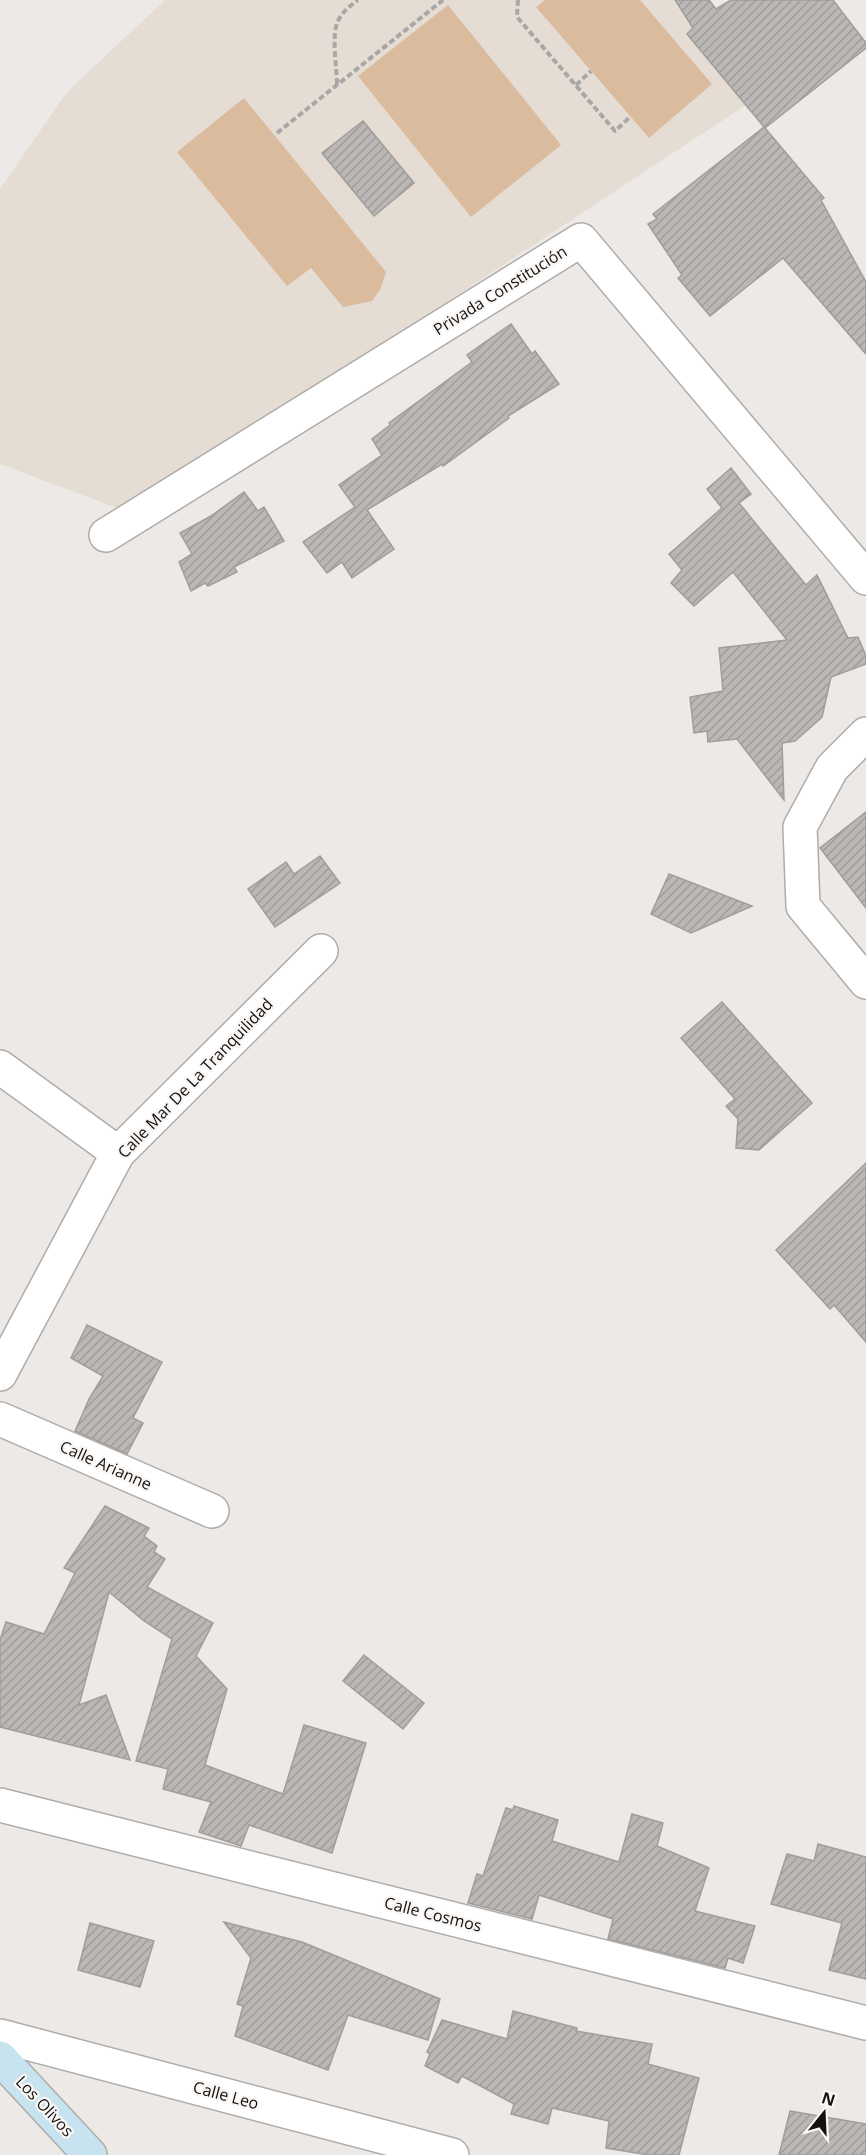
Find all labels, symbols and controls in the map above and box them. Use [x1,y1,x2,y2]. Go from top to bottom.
street label: Privada Constitución [429,240,571,340]
street label: Calle Mar De La Tranquilidad [113,993,277,1163]
street label: Calle Arianne [57,1435,155,1495]
street label: Calle Cosmos [382,1891,484,1937]
street label: Los Olivos [11,2071,79,2141]
street label: Calle Leo [191,2076,261,2114]
north arrow [794,2083,854,2143]
text: N [819,2086,838,2111]

